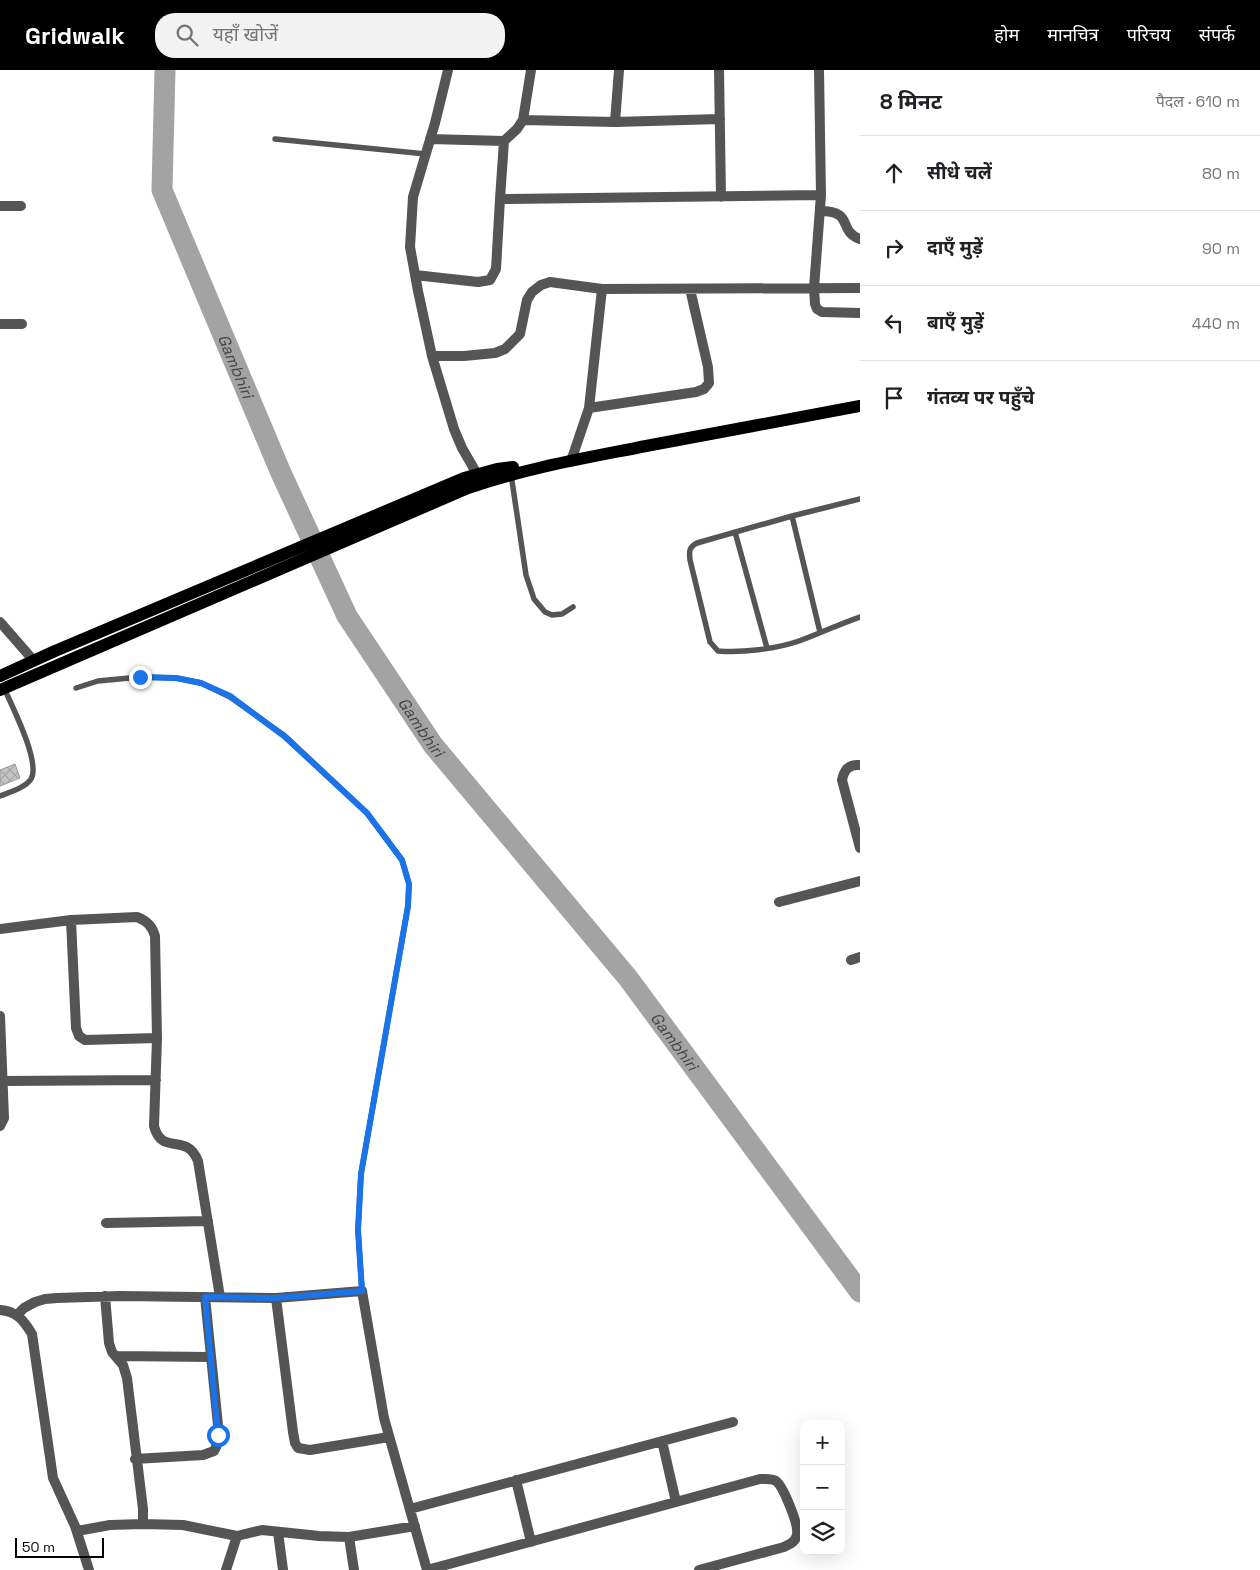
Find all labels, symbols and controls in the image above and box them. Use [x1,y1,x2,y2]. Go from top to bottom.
search box [155,13,505,58]
text: Gridwalk [25,20,125,51]
icon: search [173,21,201,49]
text: यहाँ खोजें [213,22,278,47]
text: होम [994,23,1019,46]
text: मानचित्र [1047,23,1099,46]
text: परिचय [1127,23,1171,46]
text: संपर्क [1199,23,1235,46]
text: 8 मिनट [880,88,942,115]
text: पैदल · 610 m [1156,91,1240,112]
icon: ahead [880,159,908,187]
text: सीधे चलें [927,160,992,185]
text: 80 m [1202,163,1240,184]
icon: right [880,234,908,262]
text: दाएँ मुड़ें [927,235,983,260]
text: 90 m [1202,238,1240,259]
icon: left [880,309,908,337]
text: बाएँ मुड़ें [927,310,984,335]
text: 440 m [1192,313,1240,334]
water label: Gambhiri [213,331,260,403]
icon: arrive [880,384,908,412]
text: गंतव्य पर पहुँचे [927,385,1034,410]
route end [129,666,152,689]
water label: Gambhiri [394,693,450,763]
water label: Gambhiri [646,1008,704,1076]
map controls [800,1420,845,1555]
button: + [800,1420,845,1465]
route start [207,1424,230,1447]
button: − [800,1465,845,1510]
button: layers [800,1510,845,1555]
scale bar [15,1535,104,1558]
text: 50 m [22,1538,55,1556]

